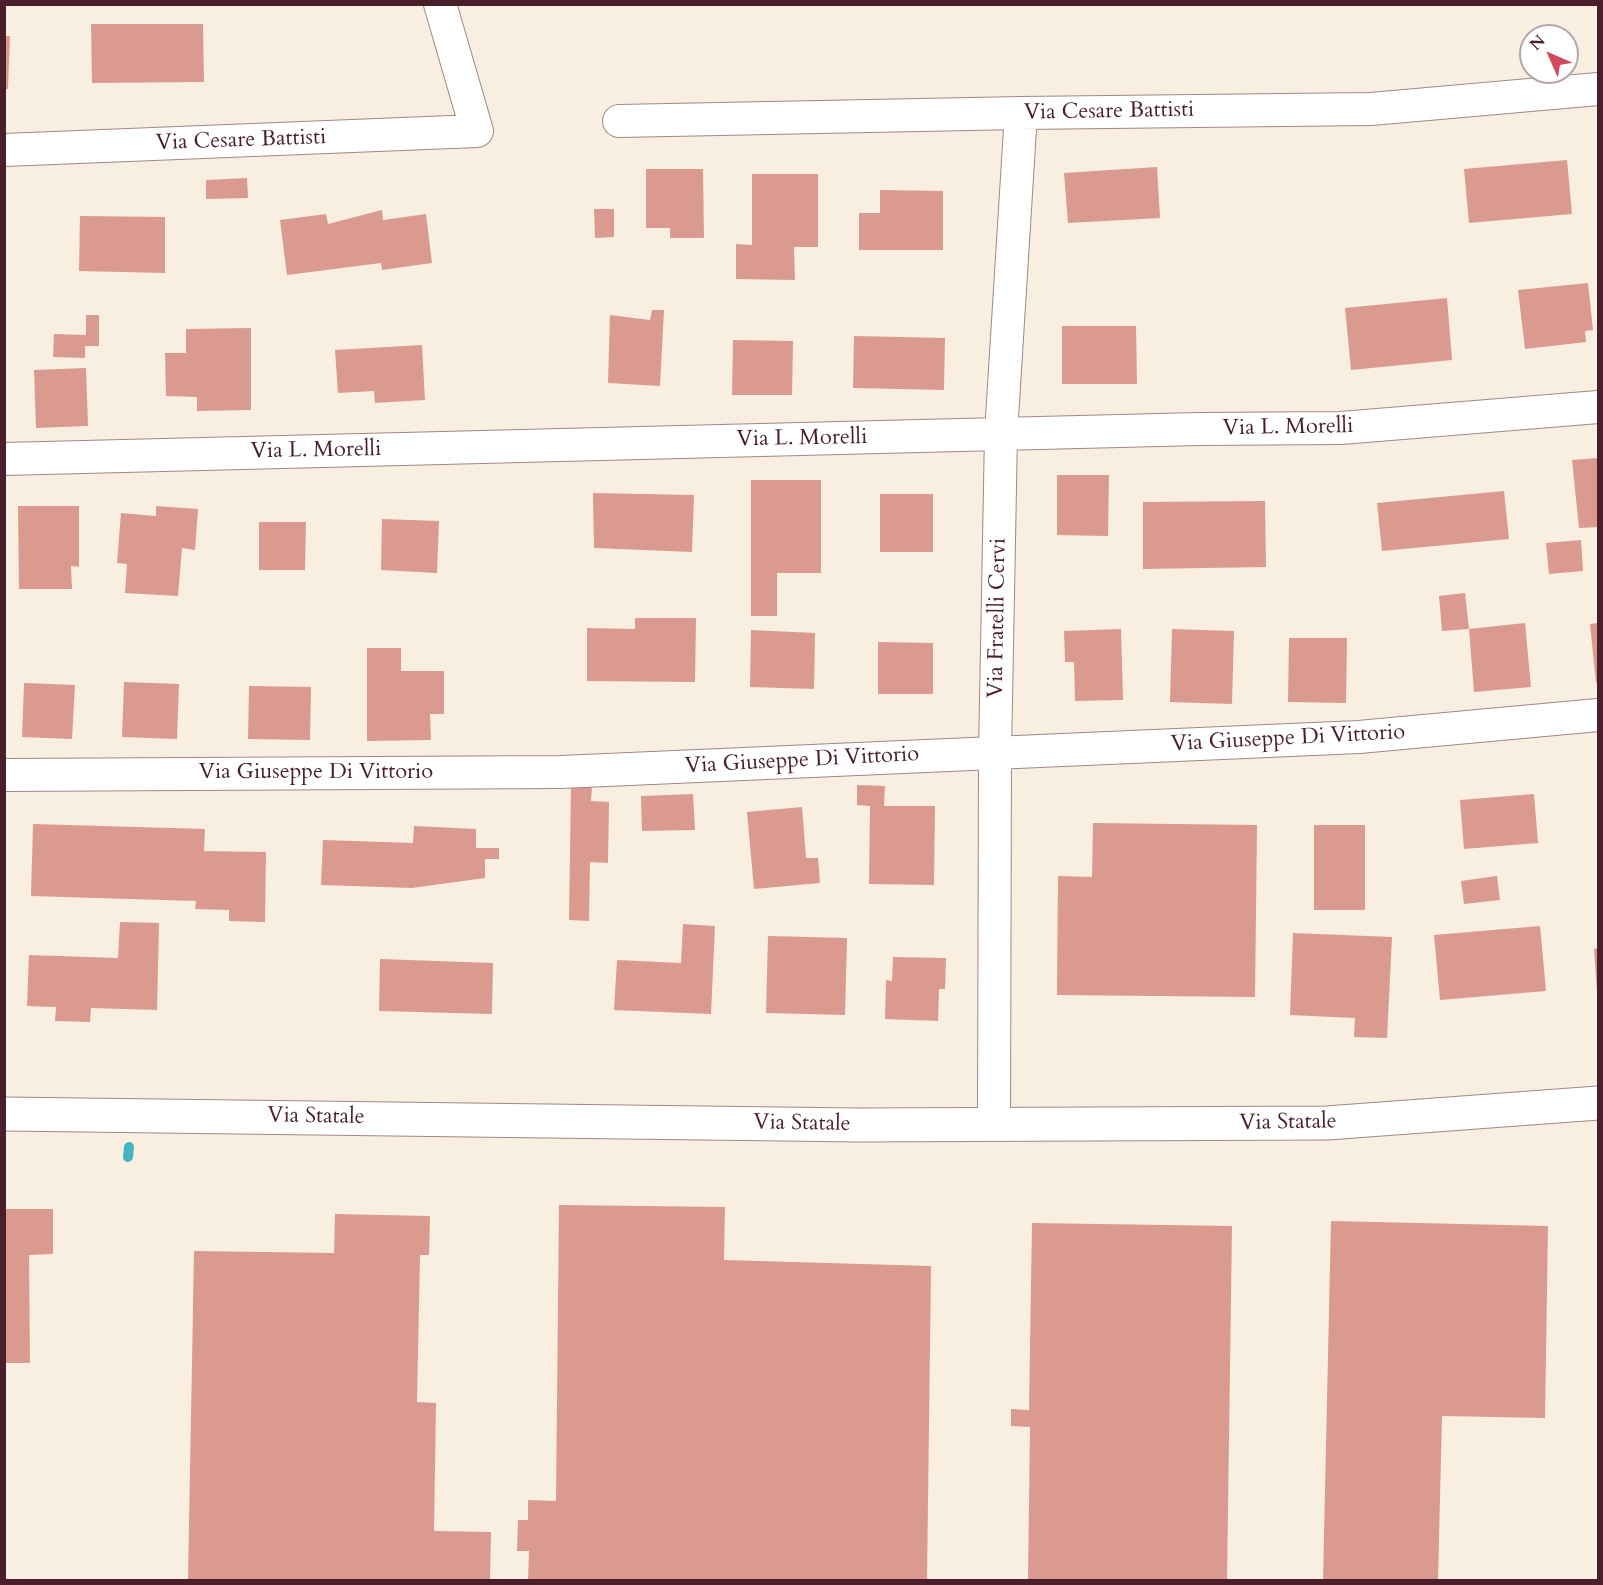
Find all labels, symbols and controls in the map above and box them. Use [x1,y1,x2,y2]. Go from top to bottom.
north arrow [1519,24,1579,84]
text: N [1525,30,1550,55]
street label: Via Cesare Battisti [1024,97,1194,127]
street label: Via Cesare Battisti [155,125,327,157]
street label: Via L. Morelli [1222,414,1354,442]
street label: Via L. Morelli [736,425,868,453]
street label: Via L. Morelli [250,437,382,465]
street label: Via Fratelli Cervi [983,538,1013,698]
street label: Via Giuseppe Di Vittorio [1170,720,1406,758]
street label: Via Giuseppe Di Vittorio [684,742,920,780]
street label: Via Giuseppe Di Vittorio [199,760,433,786]
street label: Via Statale [267,1103,365,1131]
street label: Via Statale [1239,1109,1337,1137]
street label: Via Statale [753,1110,851,1138]

